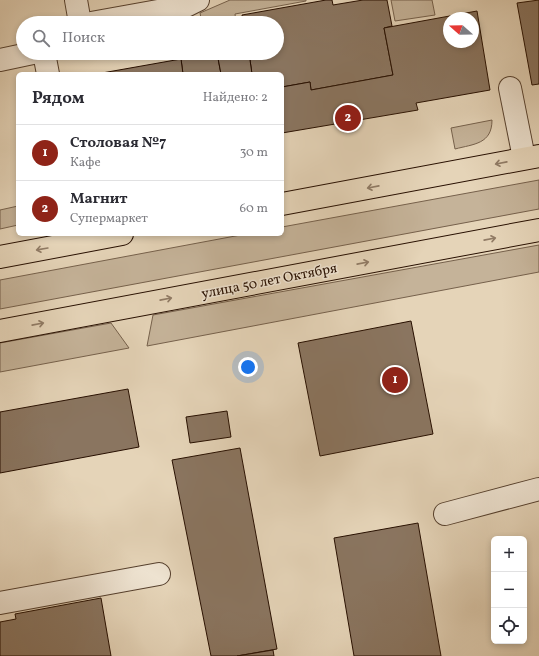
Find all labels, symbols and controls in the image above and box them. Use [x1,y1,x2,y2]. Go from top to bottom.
north arrow [443,12,479,48]
search box [16,16,284,60]
icon: search [30,27,52,49]
text: Поиск [62,28,105,49]
text: Рядом [32,87,85,110]
text: Найдено: 2 [203,89,268,107]
pin: 2 [335,103,361,133]
text: Столовая №7 [70,133,166,154]
text: 1 [42,144,48,162]
text: 30 m [240,144,268,162]
text: Кафе [70,154,101,172]
one-way arrow [495,159,508,167]
one-way arrow [367,183,380,191]
text: Магнит [70,189,127,210]
text: 2 [42,200,48,218]
text: 60 m [240,200,268,218]
text: Супермаркет [70,210,148,228]
one-way arrow [484,235,497,243]
one-way arrow [36,246,49,254]
street label: улица 50 лет Октября [200,259,339,304]
one-way arrow [356,259,369,267]
one-way arrow [159,295,172,303]
one-way arrow [31,320,44,328]
your location [238,357,258,377]
pin: 1 [382,365,408,395]
map controls [491,536,527,644]
button: + [491,536,527,572]
button: − [491,572,527,608]
button: locate [491,608,527,644]

